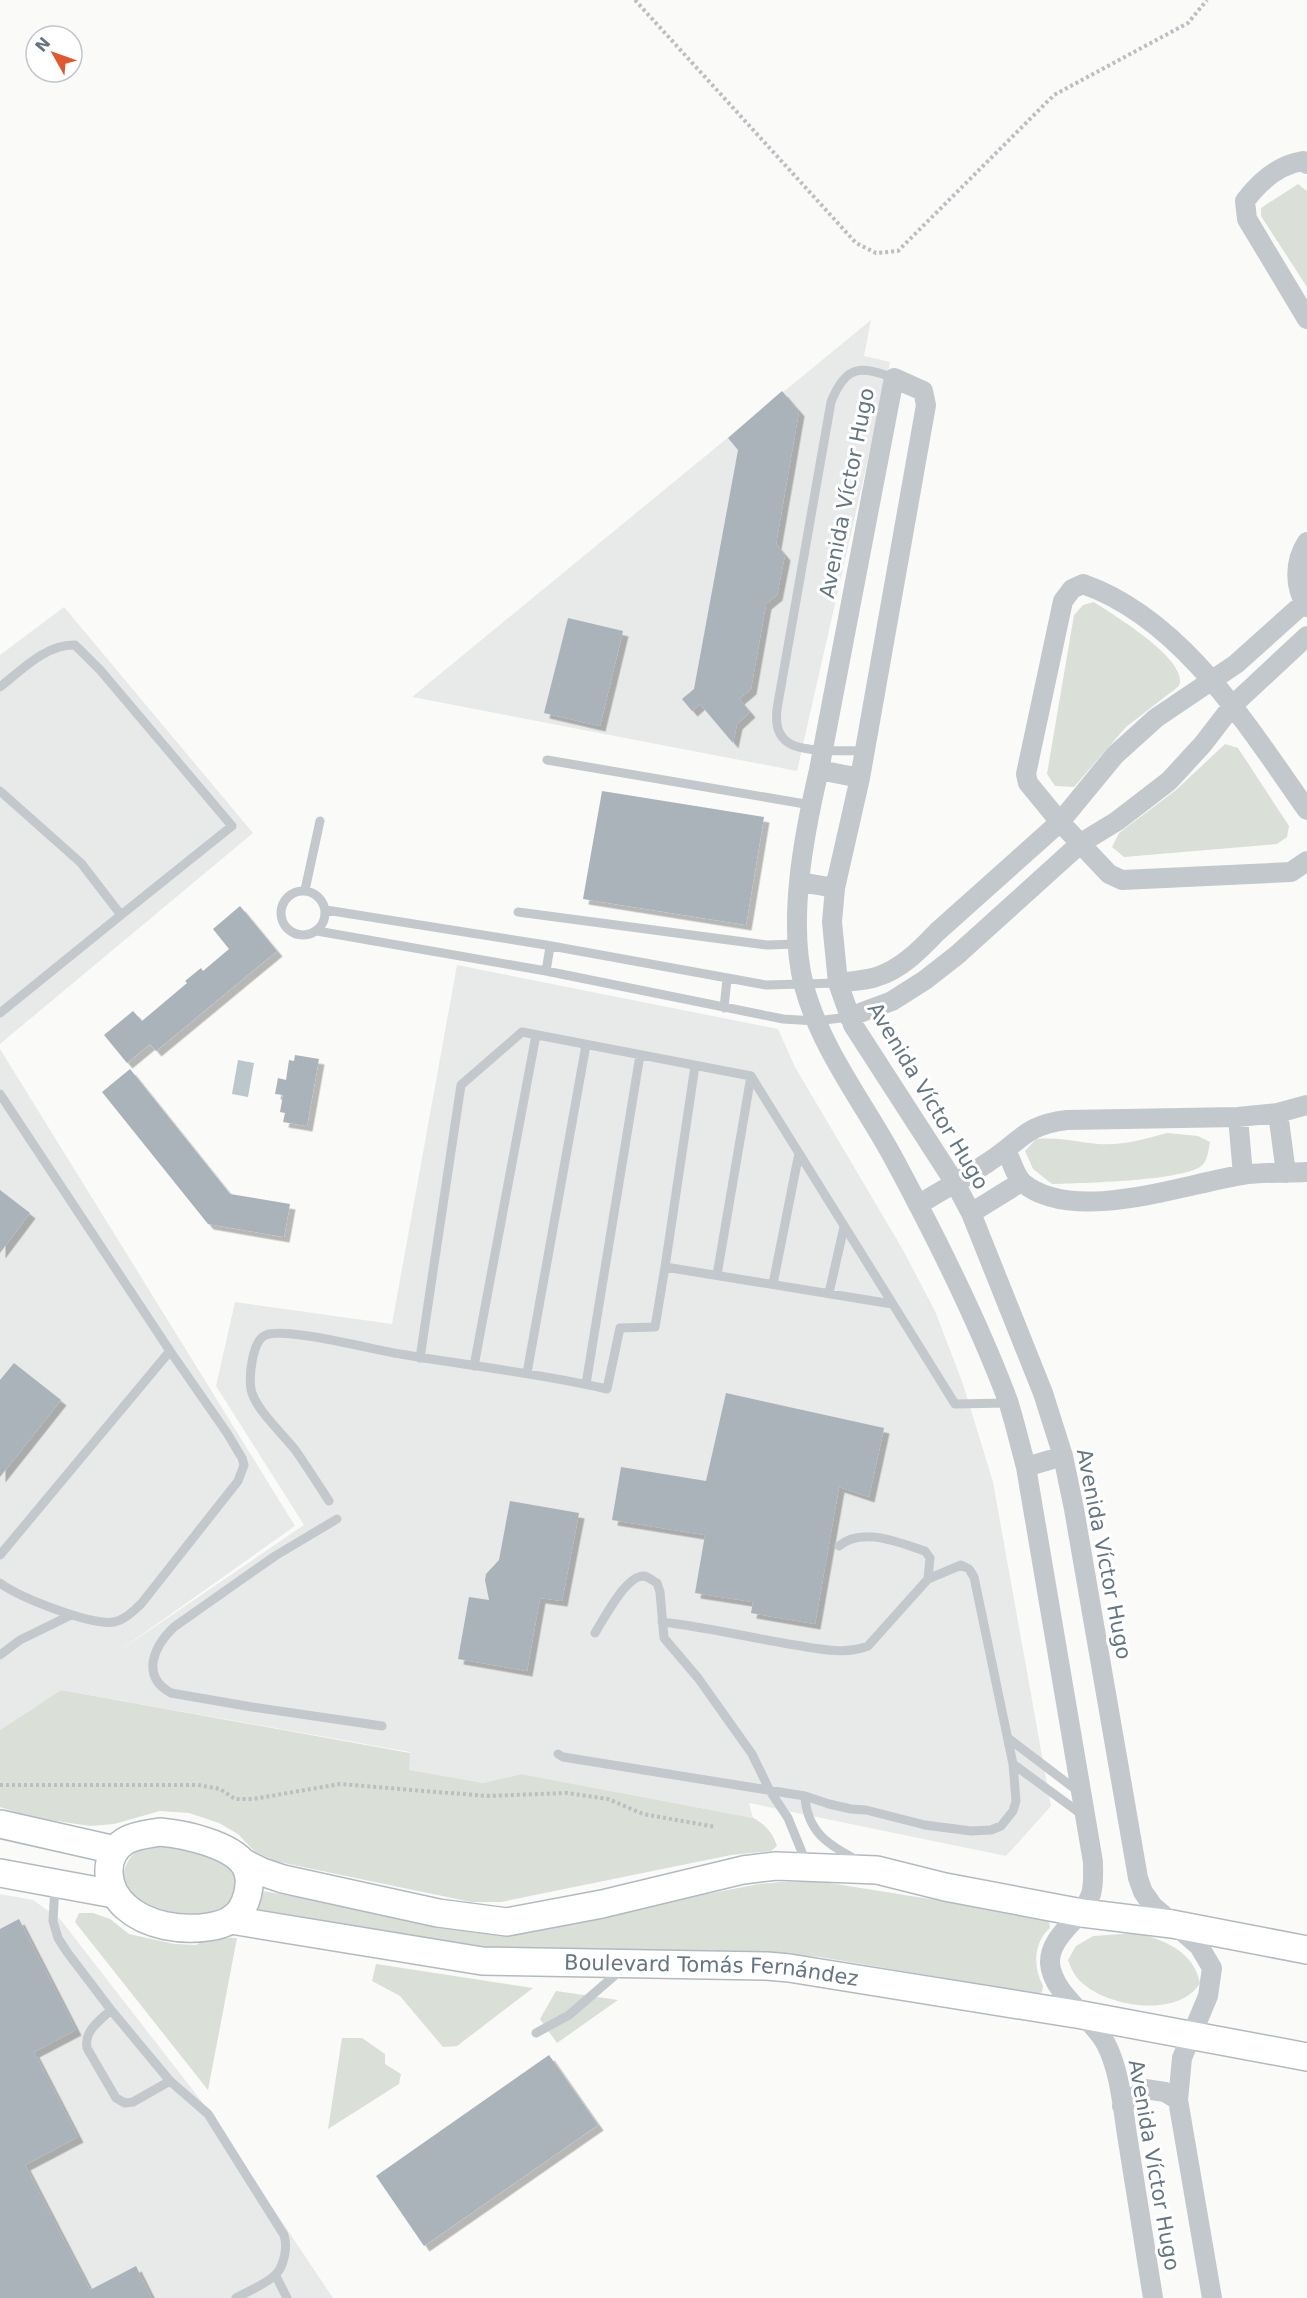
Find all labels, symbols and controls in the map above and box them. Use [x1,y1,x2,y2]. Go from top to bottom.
north arrow [24,24,84,84]
text: N [31,33,54,56]
street label: Avenida Víctor Hugo [815,386,879,600]
street label: Avenida Víctor Hugo [863,998,993,1194]
street label: Avenida Víctor Hugo [1072,1447,1136,1661]
street label: Boulevard Tomás Fernández [564,1950,860,1991]
street label: Avenida Víctor Hugo [1124,2058,1184,2272]

